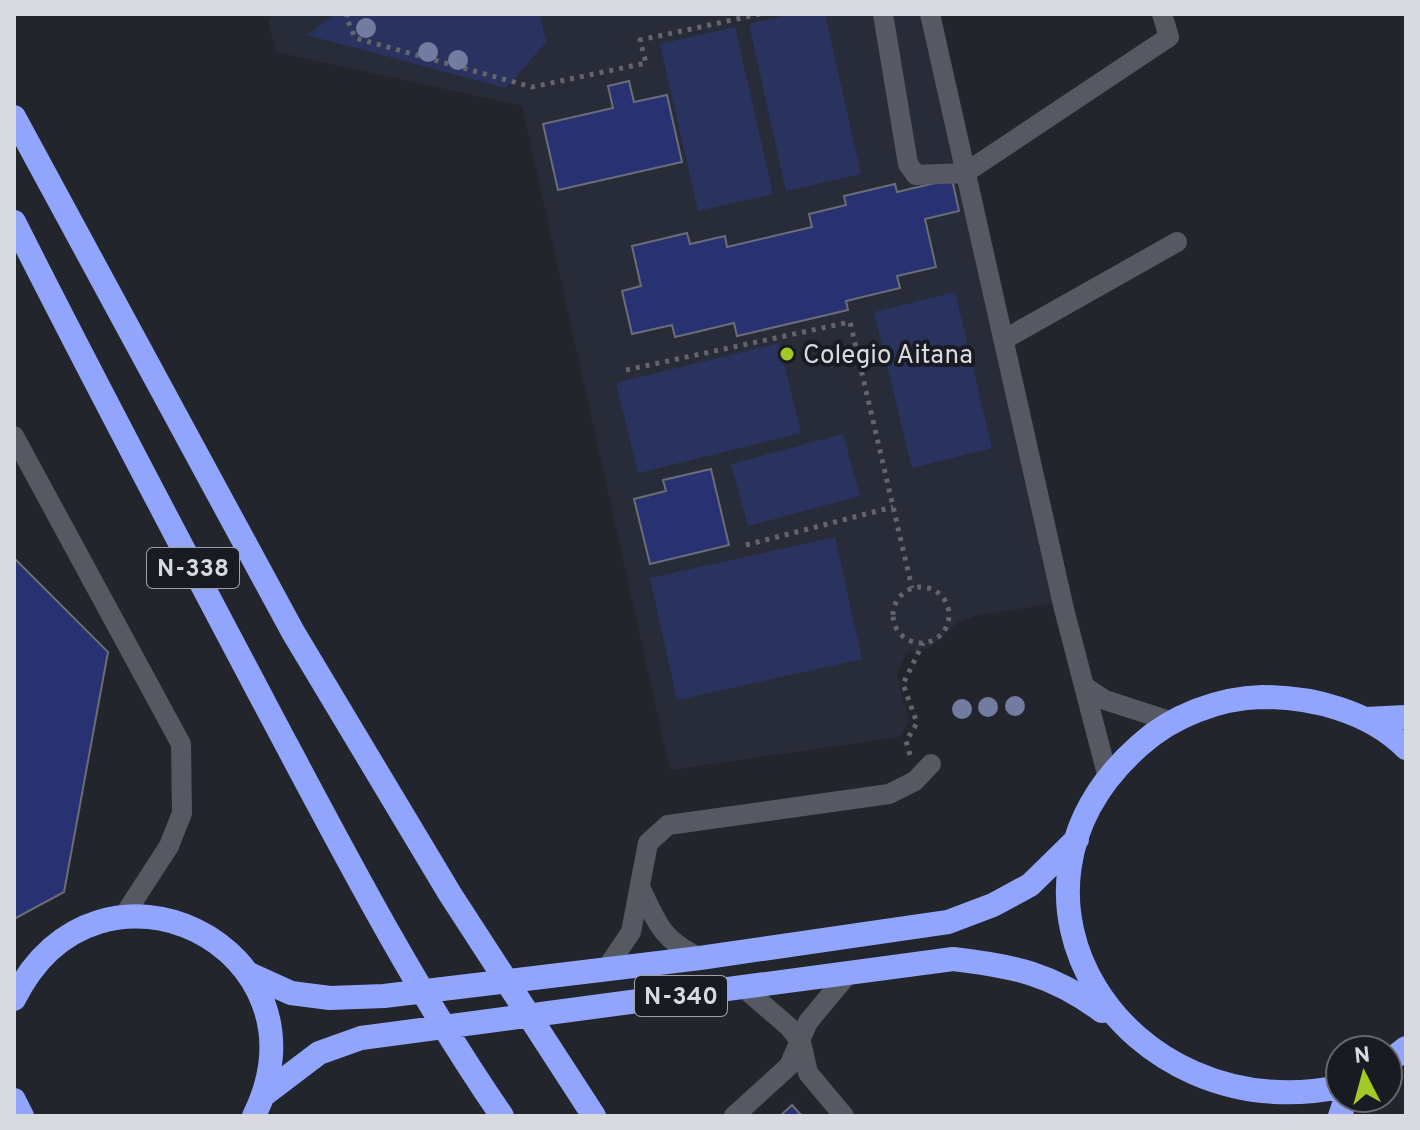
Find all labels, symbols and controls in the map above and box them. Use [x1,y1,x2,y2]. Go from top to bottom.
place label: Colegio Aitana [803,340,973,373]
marker: Colegio Aitana [778,345,796,363]
road number: N-338 [147,548,239,588]
road number: N-340 [635,976,727,1016]
north arrow [1324,1034,1404,1114]
text: N [1353,1042,1371,1071]

